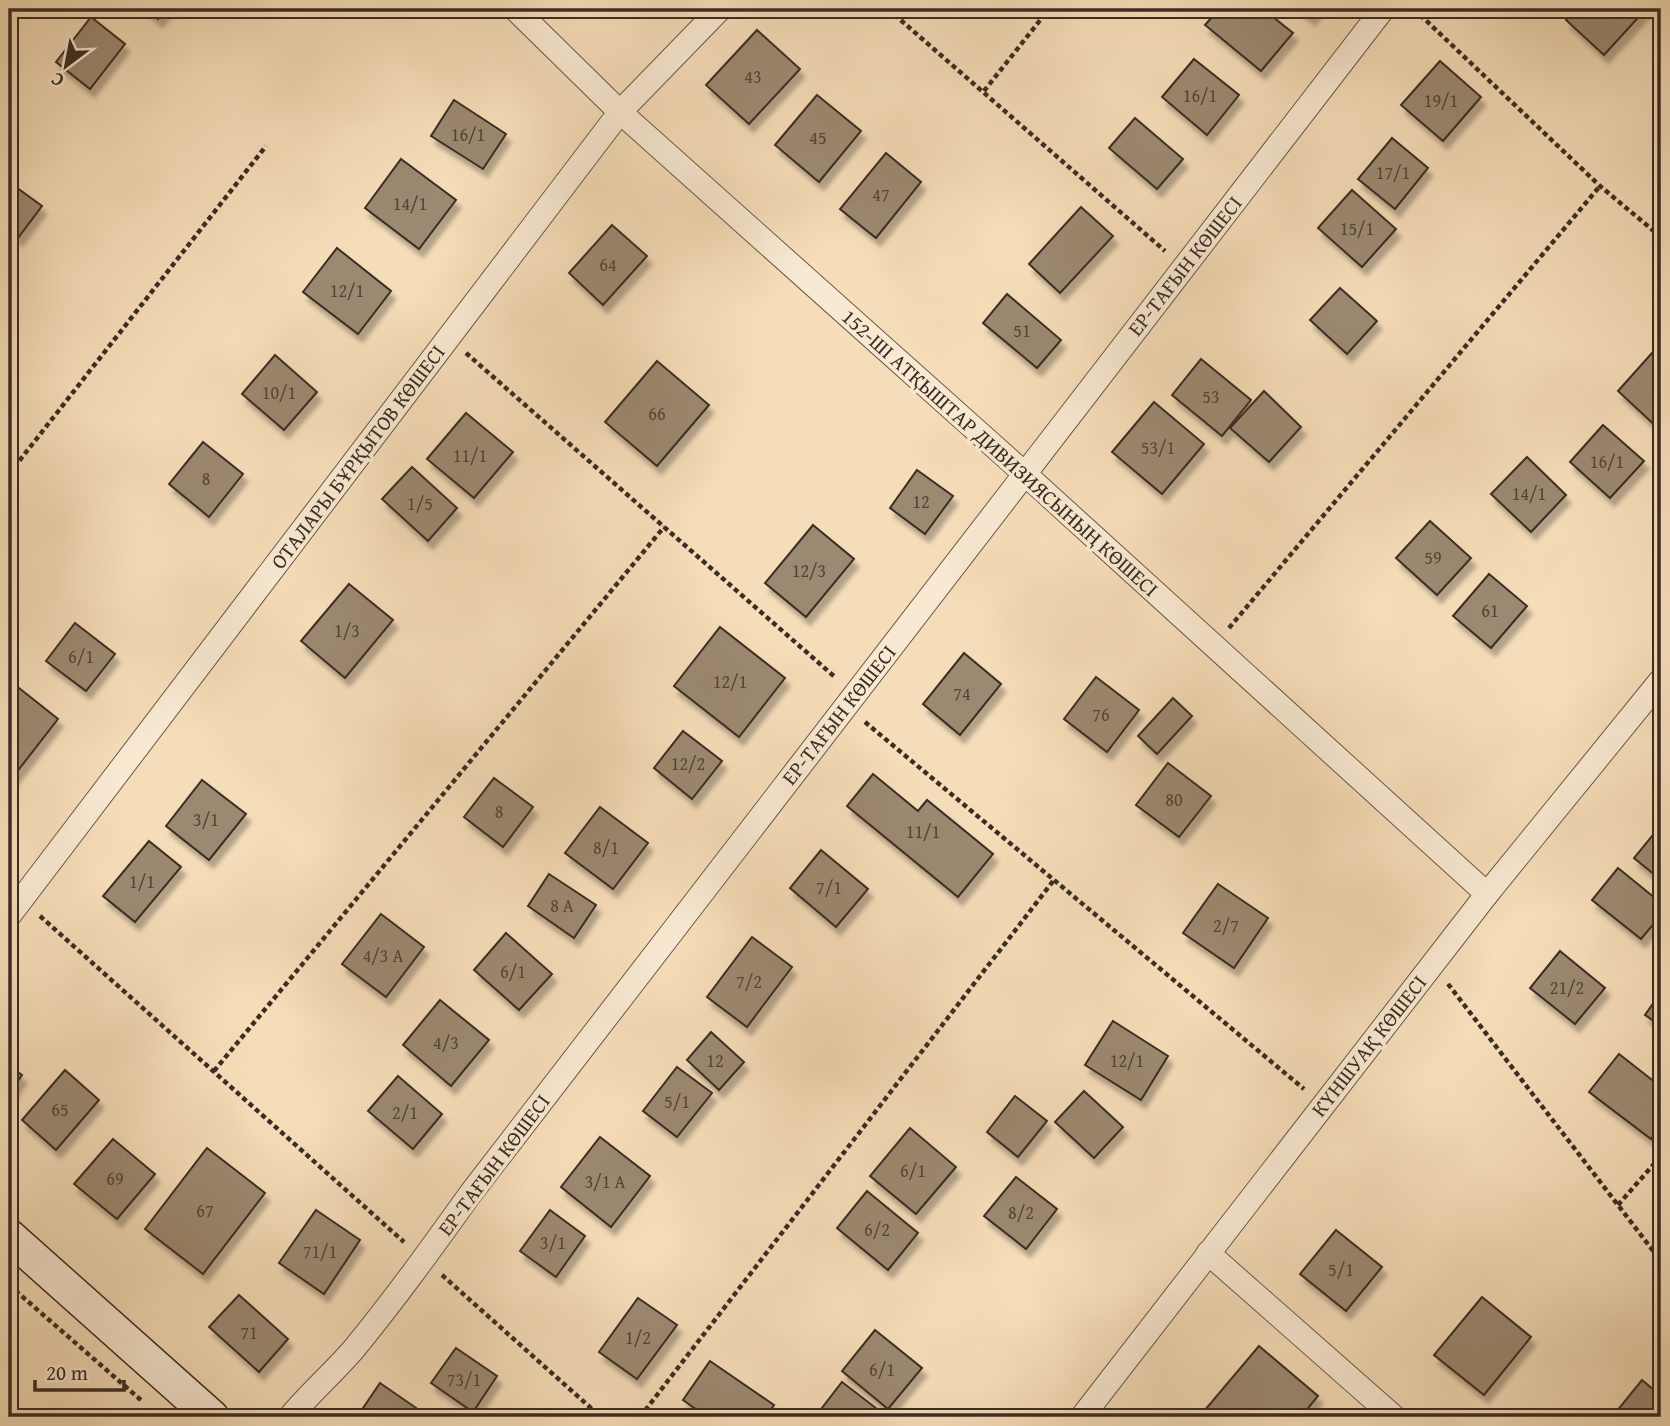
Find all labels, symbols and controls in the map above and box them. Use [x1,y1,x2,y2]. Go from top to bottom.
north arrow [32,32,102,102]
house number: 43 [744,63,762,90]
text: С [45,66,69,95]
house number: 16/1 [1183,82,1217,109]
house number: 19/1 [1424,87,1458,114]
house number: 16/1 [451,121,485,148]
house number: 45 [809,124,827,151]
house number: 17/1 [1376,159,1410,186]
house number: 47 [872,181,890,208]
street label: ЕР-ТАҒЫН КӨШЕСІ [1120,189,1249,342]
house number: 14/1 [393,190,427,217]
house number: 15/1 [1340,215,1374,242]
house number: 64 [599,251,617,278]
house number: 12/1 [330,277,364,304]
street label: 152-ШІ АТҚЫШТАР ДИВИЗИЯСЫНЫҢ КӨШЕСІ [835,301,1166,604]
house number: 51 [1013,317,1031,344]
street label: ОТАЛАРЫ БҰРҚЫТОВ КӨШЕСІ [263,338,452,575]
house number: 10/1 [262,379,296,406]
house number: 53 [1202,383,1220,410]
house number: 66 [648,400,666,427]
house number: 53/1 [1141,434,1175,461]
house number: 11/1 [453,442,487,469]
house number: 16/1 [1590,448,1624,475]
house number: 8 [202,465,210,492]
house number: 14/1 [1512,480,1546,507]
house number: 12 [912,488,930,515]
house number: 1/5 [407,490,433,517]
house number: 59 [1424,544,1442,571]
house number: 12/3 [792,557,826,584]
house number: 61 [1481,597,1499,624]
house number: 1/3 [334,617,360,644]
street label: ЕР-ТАҒЫН КӨШЕСІ [774,638,903,791]
house number: 6/1 [68,643,94,670]
house number: 12/1 [713,668,747,695]
house number: 74 [953,680,971,707]
house number: 76 [1092,701,1110,728]
house number: 12/2 [671,750,705,777]
house number: 80 [1165,786,1183,813]
house number: 8 [495,798,503,825]
house number: 3/1 [193,806,219,833]
house number: 11/1 [906,818,940,845]
house number: 8/1 [593,834,619,861]
house number: 1/1 [129,868,155,895]
house number: 7/1 [816,874,842,901]
house number: 8 А [550,892,574,919]
house number: 2/7 [1213,912,1239,939]
house number: 4/3 А [363,942,403,969]
house number: 6/1 [500,958,526,985]
house number: 7/2 [736,968,762,995]
street label: КҮНШУАҚ КӨШЕСІ [1303,968,1434,1123]
house number: 21/2 [1550,974,1584,1001]
house number: 4/3 [433,1029,459,1056]
house number: 12 [706,1047,724,1074]
house number: 12/1 [1110,1047,1144,1074]
street label: ЕР-ТАҒЫН КӨШЕСІ [430,1087,557,1242]
house number: 5/1 [664,1088,690,1115]
house number: 65 [51,1096,69,1123]
house number: 2/1 [392,1099,418,1126]
house number: 6/1 [900,1157,926,1184]
house number: 69 [106,1165,124,1192]
house number: 3/1 А [585,1168,625,1195]
house number: 67 [196,1197,214,1224]
house number: 8/2 [1008,1199,1034,1226]
house number: 6/2 [864,1216,890,1243]
house number: 3/1 [540,1229,566,1256]
house number: 71/1 [303,1238,337,1265]
house number: 5/1 [1328,1256,1354,1283]
house number: 71 [240,1319,258,1346]
house number: 1/2 [625,1324,651,1351]
scale bar [35,1349,124,1393]
house number: 6/1 [869,1356,895,1383]
text: 20 m [46,1357,88,1388]
house number: 73/1 [447,1366,481,1393]

